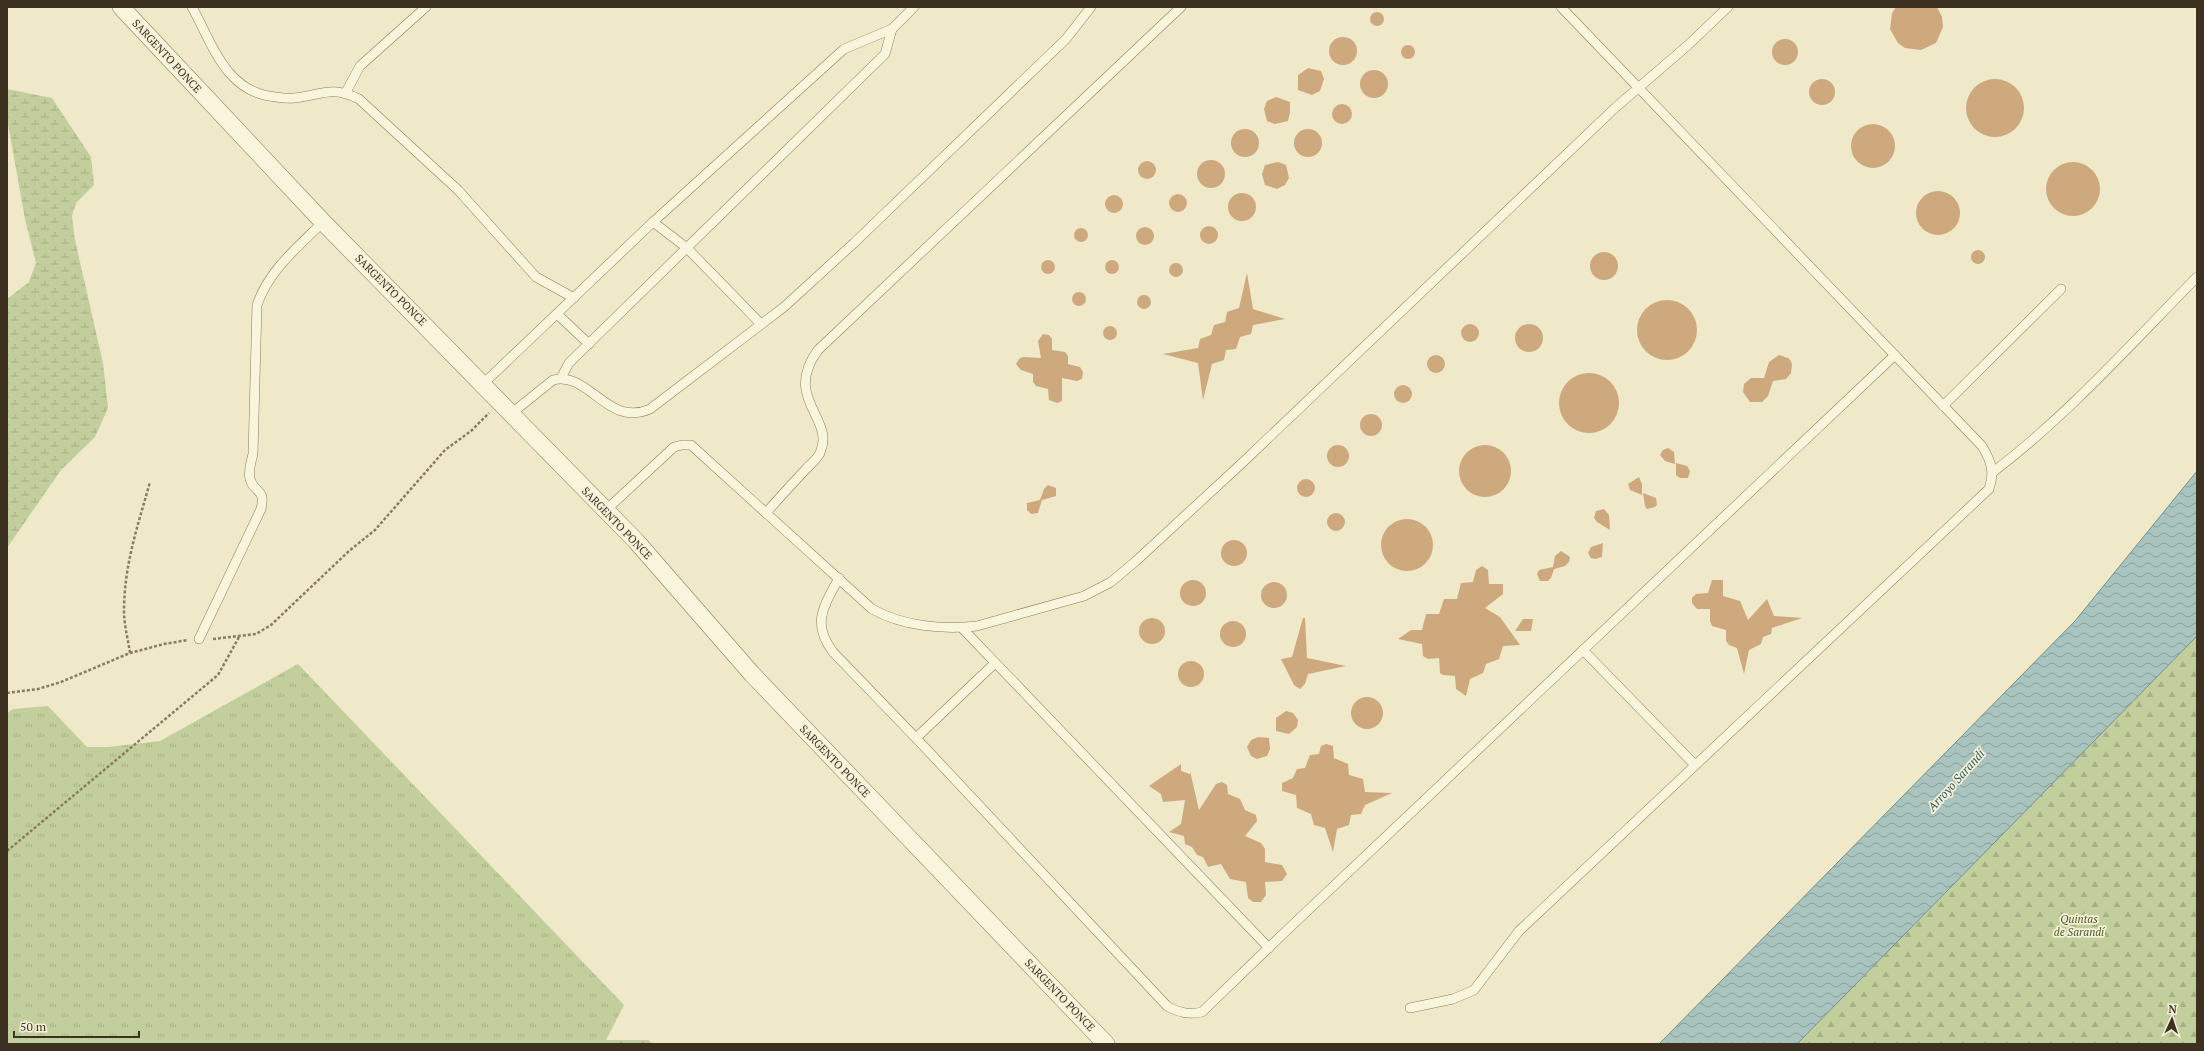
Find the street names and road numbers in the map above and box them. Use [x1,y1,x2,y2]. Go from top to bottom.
street label: SARGENTO PONCE [129,16,205,96]
street label: SARGENTO PONCE [352,251,430,329]
street label: SARGENTO PONCE [579,484,655,562]
street label: SARGENTO PONCE [797,722,873,800]
street label: SARGENTO PONCE [1022,956,1098,1034]

